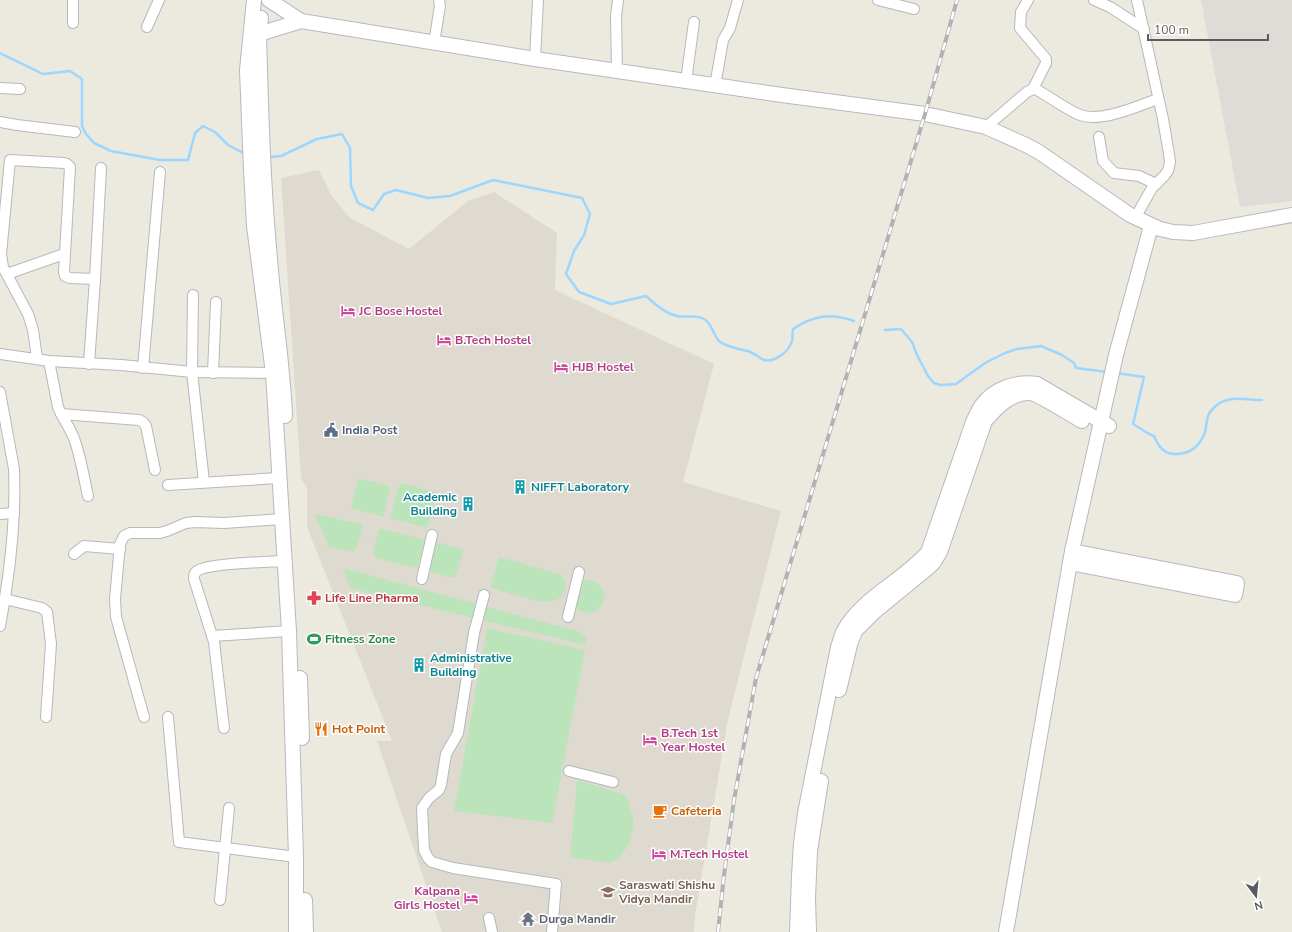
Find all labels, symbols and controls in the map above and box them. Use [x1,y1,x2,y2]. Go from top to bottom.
scale bar [1148,16,1268,42]
text: 100 m [1154,22,1189,38]
hotel icon: JC Bose Hostel [340,303,356,319]
place label: JC Bose Hostel [358,303,442,319]
hotel icon: B.Tech Hostel [436,332,452,348]
place label: B.Tech Hostel [455,332,531,348]
hotel icon: HJB Hostel [553,359,569,375]
place label: HJB Hostel [572,359,634,375]
public building icon: India Post [323,422,339,438]
place label: India Post [342,422,398,438]
building icon: NIFFT Laboratory [512,479,528,495]
place label: NIFFT Laboratory [531,479,630,495]
place label: Academic Building [403,489,457,519]
building icon: Academic Building [460,496,476,512]
pharmacy icon: Life Line Pharma [306,590,322,606]
place label: Life Line Pharma [325,590,419,606]
sports icon: Fitness Zone [306,631,322,647]
place label: Fitness Zone [325,631,396,647]
place label: Administrative Building [430,650,512,680]
building icon: Administrative Building [411,657,427,673]
restaurant icon: Hot Point [313,721,329,737]
place label: Hot Point [332,721,385,737]
place label: B.Tech 1st Year Hostel [660,725,725,755]
hotel icon: B.Tech 1st Year Hostel [642,732,658,748]
cafe icon: Cafeteria [652,803,668,819]
place label: Cafeteria [671,803,722,819]
hotel icon: M.Tech Hostel [651,846,667,862]
place label: M.Tech Hostel [670,846,749,862]
north arrow [1236,876,1276,916]
place label: Saraswati Shishu Vidya Mandir [618,877,715,907]
place label: Kalpana Girls Hostel [394,883,460,913]
school or university icon: Saraswati Shishu Vidya Mandir [600,884,616,900]
hotel icon: Kalpana Girls Hostel [463,890,479,906]
text: N [1253,897,1265,913]
temple icon: Durga Mandir [520,911,536,927]
place label: Durga Mandir [539,911,616,927]

